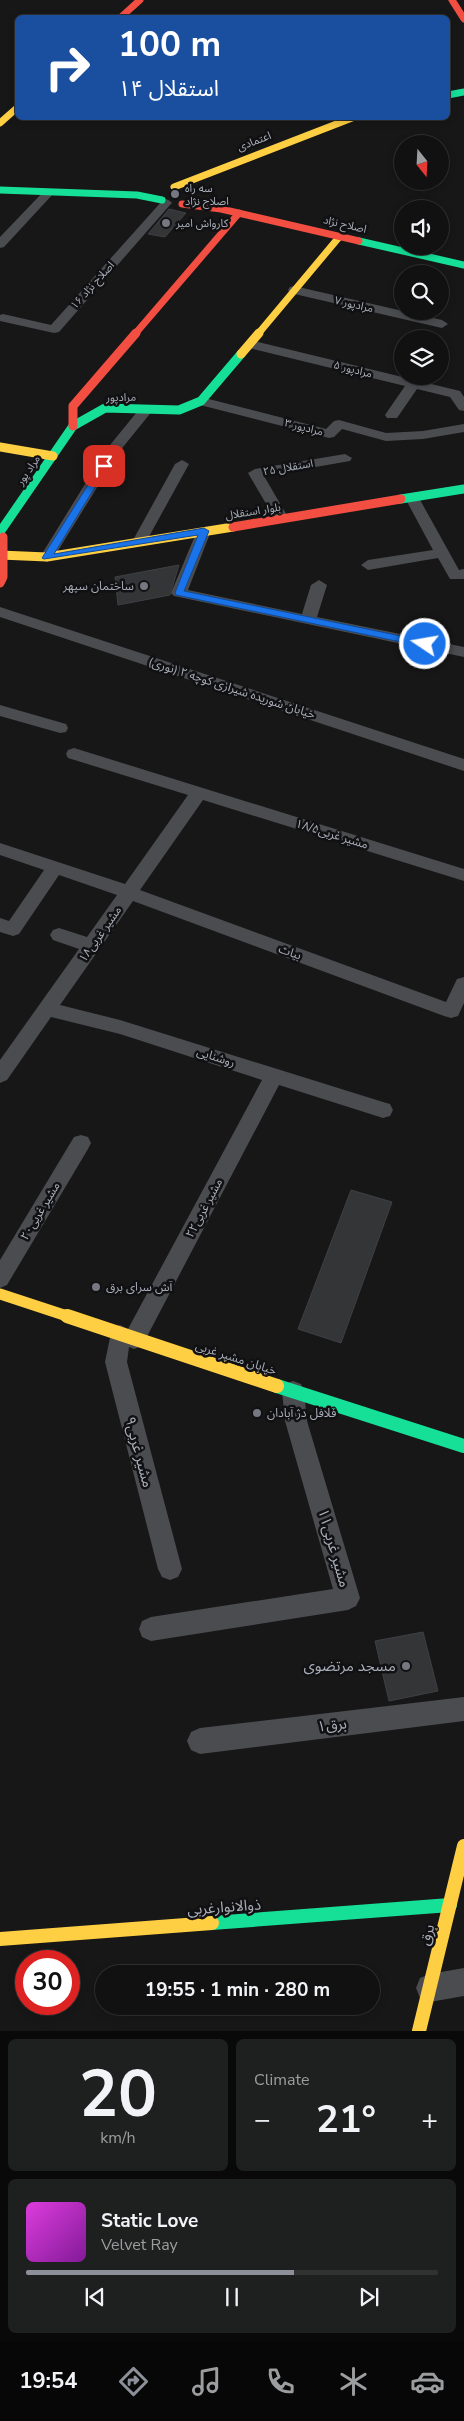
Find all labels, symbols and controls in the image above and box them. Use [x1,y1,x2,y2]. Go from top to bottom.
text: 100 m [118,21,221,68]
icon: right [35,35,100,100]
text: استقلال ۱۴ [118,74,219,104]
street label: اعتمادی [235,128,273,155]
north arrow [394,135,449,190]
map controls [394,135,449,385]
place label: سه راه اصلاح نژاد [185,181,229,209]
marker: سه راه اصلاح نژاد [169,188,181,200]
button: sound [394,200,449,255]
street label: اصلاح نژاد [322,212,368,237]
place label: کارواش امیر [175,216,229,231]
marker: کارواش امیر [160,217,172,229]
street label: ۱۶ اصلاح نژاد [67,258,118,312]
button: search [394,265,449,320]
street label: ۷ مرادپور [333,293,375,316]
button: layers [394,330,449,385]
street label: ۵ مرادپور [332,357,374,382]
street label: مرادپور [105,390,136,405]
street label: ۳ مرادپور [283,415,325,440]
pin [83,445,125,487]
street label: مراد پور [12,452,44,489]
icon: arrive [90,452,118,480]
street label: ۲۵ استقلال [262,456,314,479]
street label: بلوار استقلال [224,500,282,523]
place label: ساختمان سپهر [62,578,134,594]
marker: ساختمان سپهر [138,580,150,592]
position arrow [398,617,450,669]
street label: خیابان شوریده شیرازی کوچه ۲ (نوری) [147,653,317,723]
street label: مشیر غربی۱۸/۵ [294,815,370,853]
street label: مشیر غربی۱۸ [75,903,125,965]
street label: بیات [276,941,304,963]
street label: روشنایی [195,1043,237,1071]
street label: مشیر غربی۲۲ [182,1176,226,1240]
street label: مشیر غربی۲۰ [16,1179,64,1243]
place label: آش سرای برق [106,1279,173,1295]
marker: آش سرای برق [90,1281,102,1293]
street label: خیابان مشیر غربی [193,1337,279,1379]
place label: فلافل دژ آبادان [267,1405,336,1421]
marker: فلافل دژ آبادان [251,1407,263,1419]
street label: مشیر غربی۹ [120,1414,158,1490]
street label: مشیر غربی۱۱ [313,1506,355,1590]
place label: مسجد مرتضوی [303,1656,396,1676]
marker: مسجد مرتضوی [400,1660,412,1672]
street label: برق۱ [316,1713,348,1737]
street label: ذوالانوارغربی [186,1894,262,1920]
street label: برق [415,1922,439,1948]
speed limit sign: 30 [15,1950,80,2015]
text: 19:55 · 1 min · 280 m [145,1977,330,2003]
text: 20 [79,2050,157,2139]
text: Climate [254,2069,309,2091]
text: 21° [316,2094,376,2145]
text: − [254,2101,271,2139]
text: + [421,2101,438,2139]
text: km/h [100,2127,136,2149]
text: Static Love [101,2208,198,2234]
text: Velvet Ray [101,2234,178,2256]
icon: previous [81,2283,109,2311]
icon: pause [218,2283,246,2311]
icon: next [355,2283,383,2311]
icon: directions [116,2364,151,2399]
icon: music [189,2364,224,2399]
icon: phone [263,2364,298,2399]
icon: climate [336,2364,371,2399]
icon: car [410,2364,445,2399]
text: 19:54 [19,2366,77,2396]

